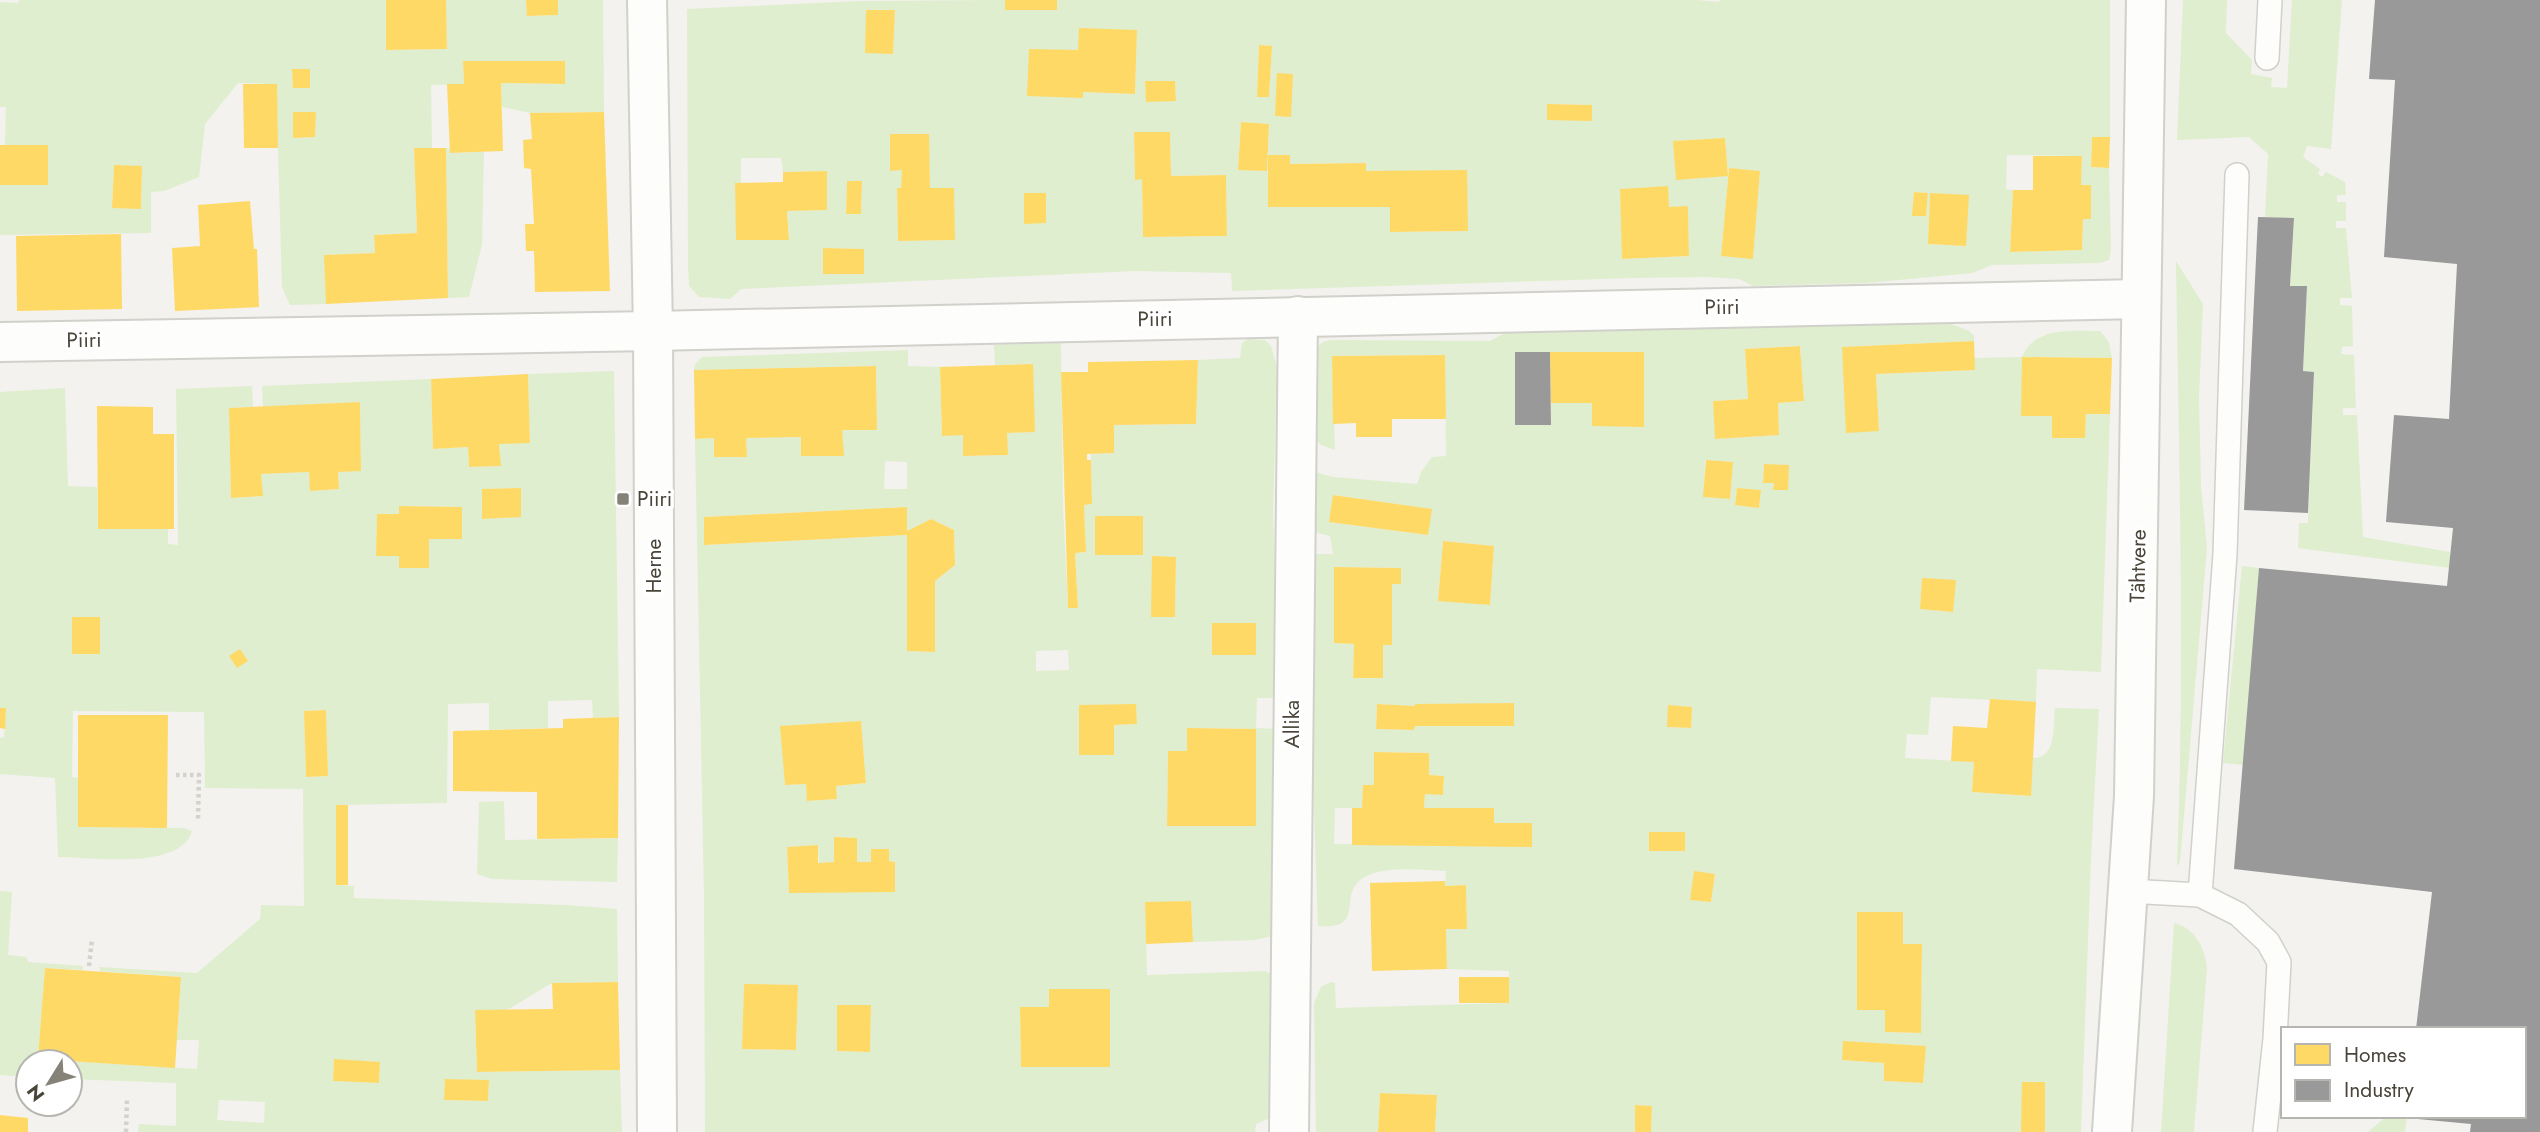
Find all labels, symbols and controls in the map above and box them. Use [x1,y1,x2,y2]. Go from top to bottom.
street label: Piiri [1704,292,1740,322]
street label: Piiri [1137,304,1173,334]
street label: Piiri [66,325,102,355]
place label: Piiri [637,484,672,514]
marker: Piiri [615,491,631,507]
street label: Tähtvere [2122,529,2154,603]
street label: Herne [639,538,669,593]
street label: Allika [1277,700,1307,748]
legend [2281,1027,2526,1118]
text: Homes [2344,1040,2406,1070]
north arrow [14,1048,84,1118]
text: Industry [2344,1075,2415,1105]
text: N [20,1079,51,1107]

